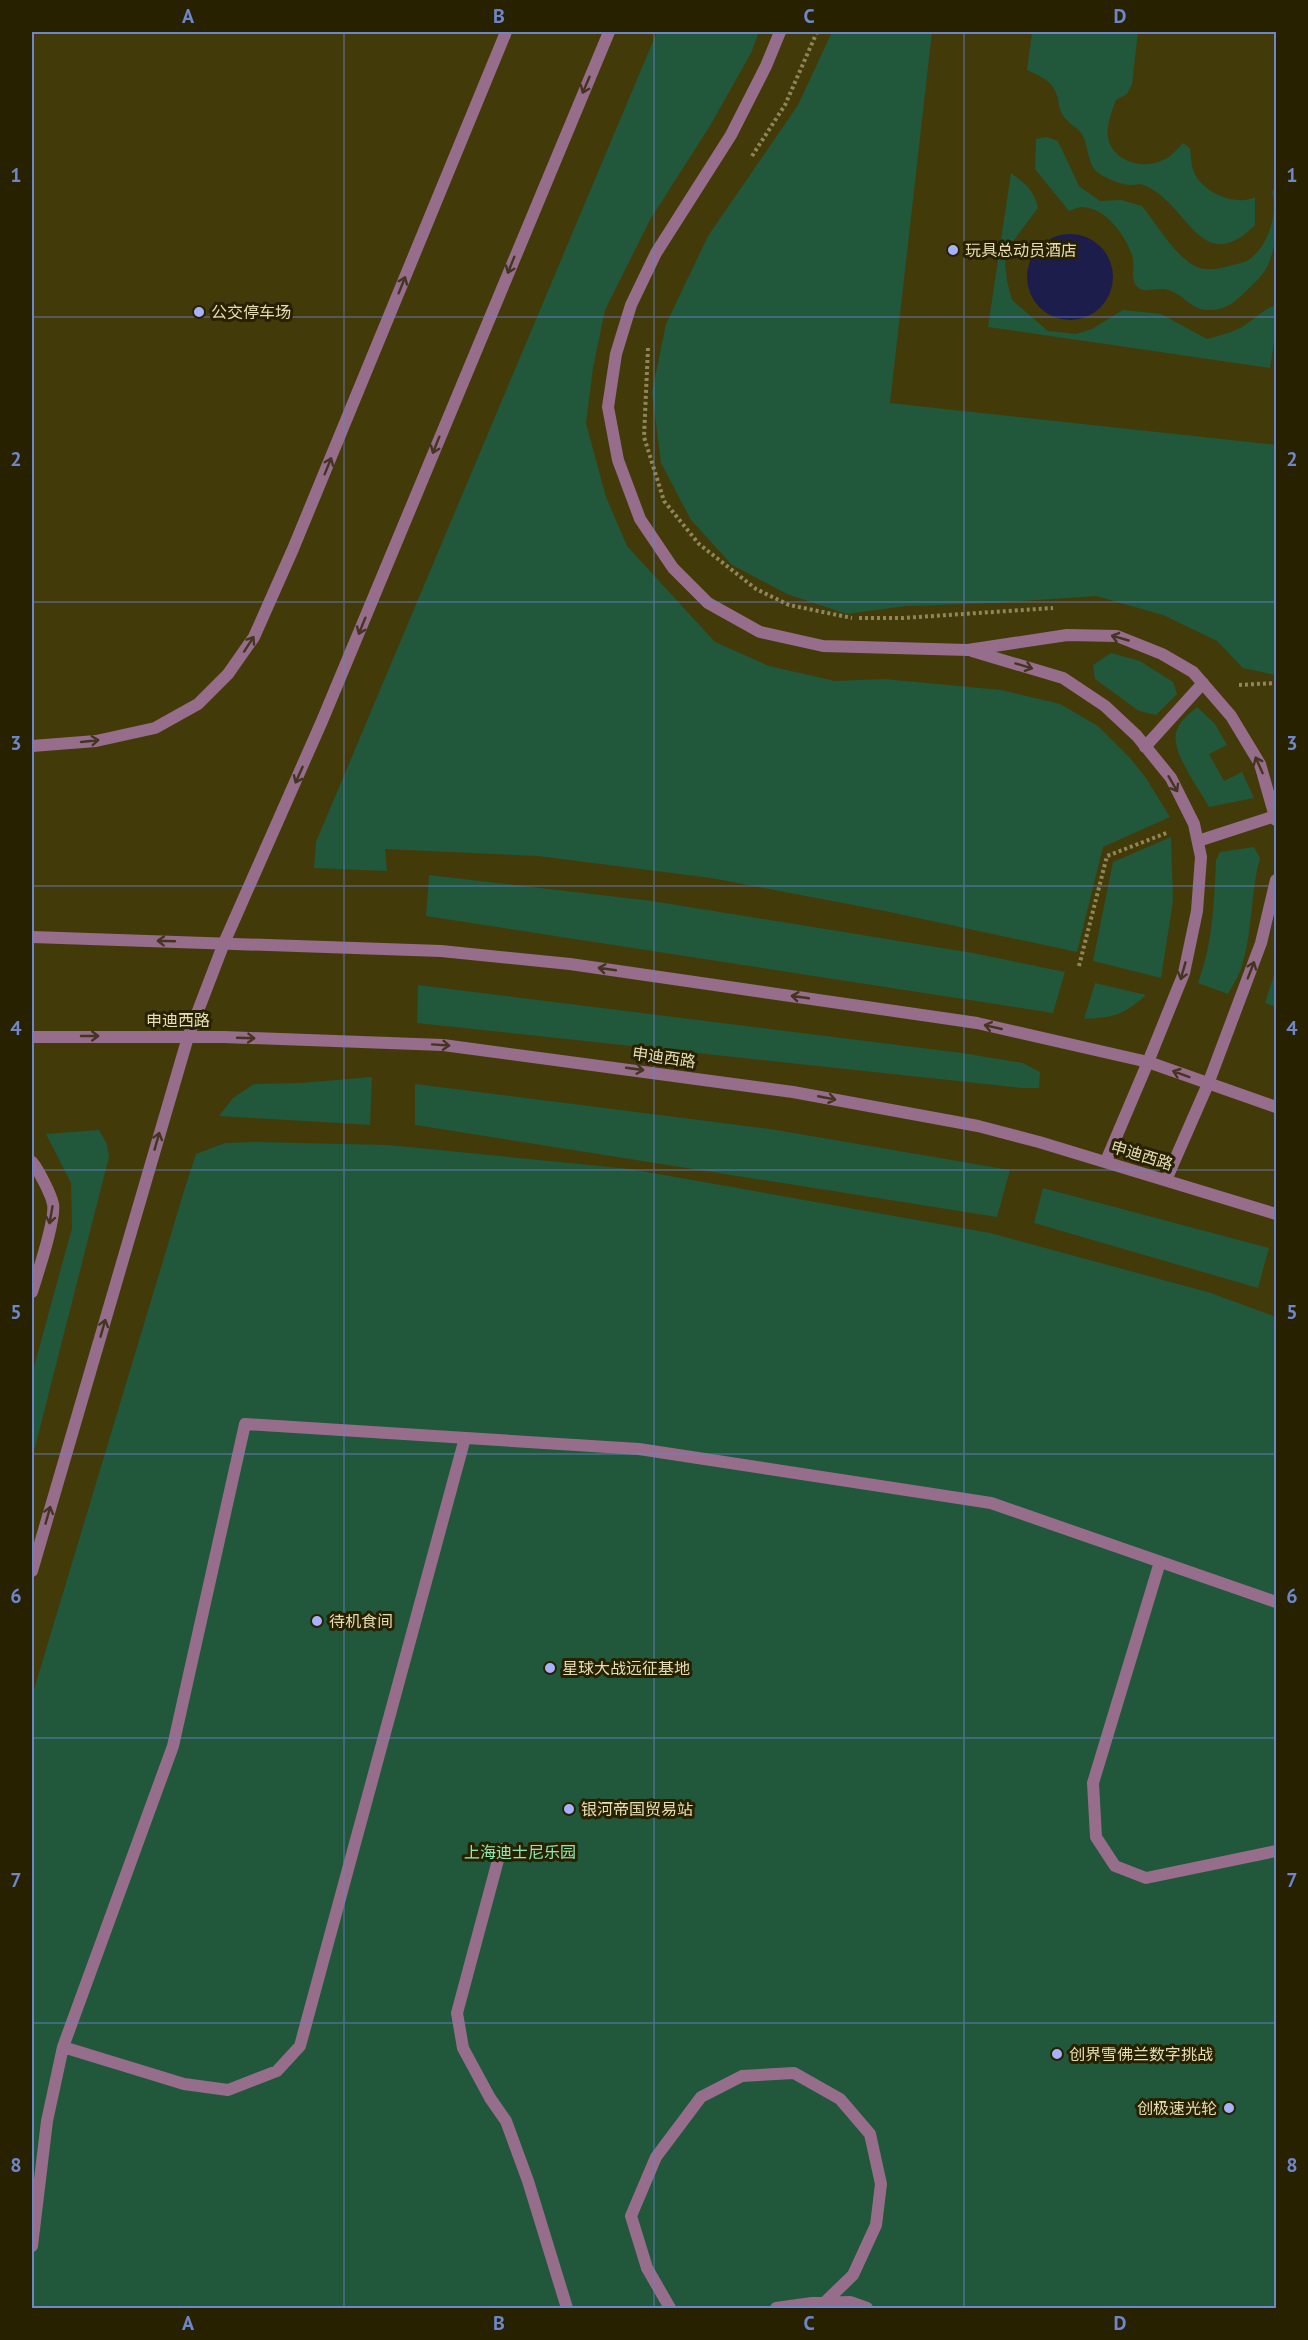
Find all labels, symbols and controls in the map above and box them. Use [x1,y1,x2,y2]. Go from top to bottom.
text: A [182,3,195,29]
text: B [493,3,505,29]
text: C [803,3,815,29]
text: D [1114,3,1127,29]
one-way arrow [579,76,591,94]
text: 1 [10,162,22,188]
text: 1 [1286,162,1298,188]
place label: 玩具总动员酒店 [965,240,1077,260]
marker: 玩具总动员酒店 [946,243,960,257]
one-way arrow [505,256,516,274]
one-way arrow [397,277,408,295]
place label: 公交停车场 [211,302,291,322]
marker: 公交停车场 [192,305,206,319]
one-way arrow [430,436,441,454]
text: 2 [10,446,22,472]
text: 2 [1286,446,1298,472]
one-way arrow [323,457,334,475]
one-way arrow [356,616,367,634]
one-way arrow [1111,632,1130,644]
one-way arrow [243,636,255,653]
one-way arrow [1014,661,1033,672]
text: 3 [10,730,22,756]
text: 3 [1286,730,1298,756]
one-way arrow [79,735,99,746]
one-way arrow [1253,756,1264,774]
one-way arrow [292,765,304,783]
one-way arrow [1168,774,1179,792]
one-way arrow [156,936,176,947]
one-way arrow [1177,961,1188,980]
one-way arrow [1246,961,1257,980]
one-way arrow [598,964,617,975]
one-way arrow [790,992,810,1003]
street label: 申迪西路 [146,1010,210,1030]
text: 4 [10,1015,22,1041]
text: 4 [1286,1015,1298,1041]
one-way arrow [983,1020,1002,1032]
one-way arrow [79,1031,99,1042]
one-way arrow [236,1032,256,1043]
one-way arrow [431,1040,451,1051]
street label: 申迪西路 [631,1043,697,1071]
one-way arrow [624,1064,644,1075]
one-way arrow [1173,1068,1191,1079]
one-way arrow [817,1093,837,1104]
one-way arrow [152,1132,163,1151]
street label: 申迪西路 [1108,1136,1176,1174]
one-way arrow [45,1205,56,1224]
text: 5 [10,1299,22,1325]
text: 5 [1286,1299,1298,1325]
one-way arrow [98,1319,109,1338]
one-way arrow [43,1506,54,1525]
text: 6 [10,1583,22,1609]
text: 6 [1286,1583,1298,1609]
place label: 待机食间 [329,1611,393,1631]
marker: 待机食间 [310,1614,324,1628]
place label: 星球大战远征基地 [562,1658,690,1678]
marker: 星球大战远征基地 [543,1661,557,1675]
place label: 银河帝国贸易站 [581,1799,693,1819]
marker: 银河帝国贸易站 [562,1802,576,1816]
park label: 上海迪士尼乐园 [464,1842,576,1862]
text: 7 [10,1867,22,1893]
text: 7 [1286,1867,1298,1893]
place label: 创界雪佛兰数字挑战 [1069,2044,1213,2064]
marker: 创界雪佛兰数字挑战 [1050,2047,1064,2061]
place label: 创极速光轮 [1137,2098,1217,2118]
marker: 创极速光轮 [1222,2101,1236,2115]
text: 8 [10,2152,22,2178]
text: 8 [1286,2152,1298,2178]
text: A [182,2310,195,2336]
text: B [493,2310,505,2336]
text: C [803,2310,815,2336]
text: D [1114,2310,1127,2336]

